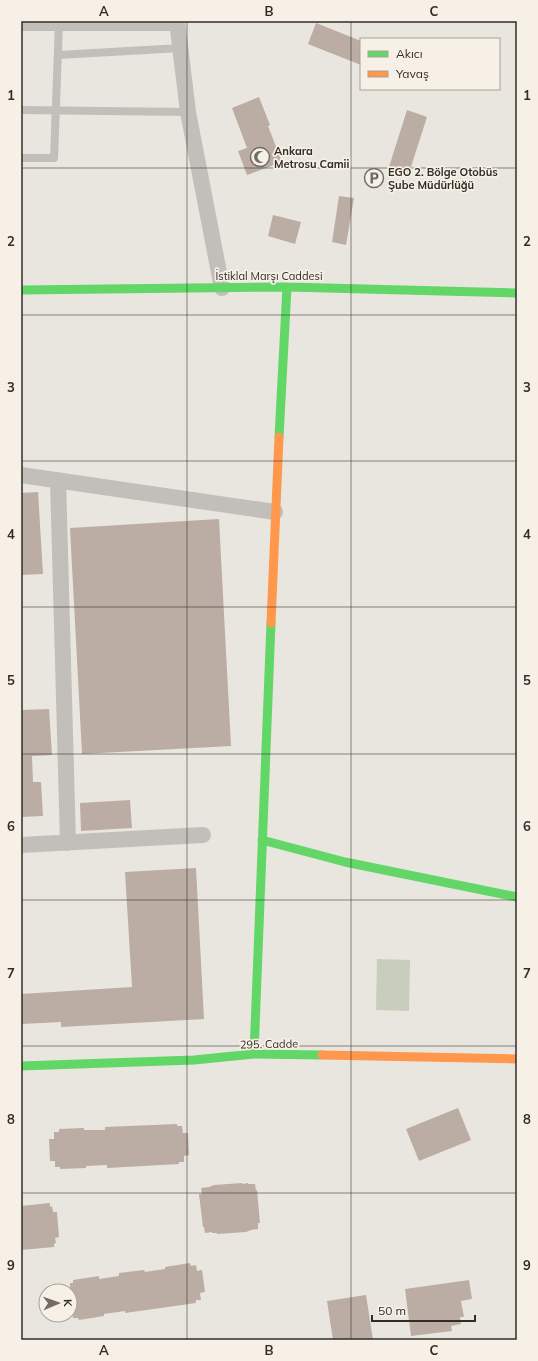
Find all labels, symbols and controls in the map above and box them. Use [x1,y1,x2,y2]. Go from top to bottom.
text: A [99,3,109,19]
text: B [265,3,274,19]
text: C [430,3,439,19]
legend [360,38,500,90]
text: Akıcı [396,46,423,61]
text: Yavaş [395,66,429,81]
text: 1 [7,87,15,103]
text: 1 [523,87,531,103]
place label: Ankara Metrosu Camii [274,144,349,171]
mosque icon: Ankara Metrosu Camii [249,146,271,168]
place label: EGO 2. Bölge Otobüs Şube Müdürlüğü [388,165,498,192]
parking icon: EGO 2. Bölge Otobüs Şube Müdürlüğü [363,167,385,189]
text: 2 [7,233,15,249]
text: 2 [523,233,531,249]
street label: İstiklal Marşı Caddesi [215,269,323,283]
text: 3 [7,379,15,395]
text: 3 [523,379,531,395]
text: 4 [7,526,15,542]
text: 4 [523,526,531,542]
text: 5 [7,672,15,688]
text: 5 [523,672,531,688]
text: 6 [7,818,15,834]
text: 6 [523,818,531,834]
text: 7 [7,965,15,981]
text: 7 [523,965,531,981]
street label: 295. Cadde [240,1036,298,1052]
text: 8 [7,1111,15,1127]
text: 8 [523,1111,531,1127]
text: 9 [7,1257,15,1273]
text: 9 [523,1257,531,1273]
north arrow [38,1283,78,1323]
scale bar [372,1297,475,1323]
text: K [61,1299,75,1307]
text: 50 m [378,1303,406,1318]
text: A [99,1342,109,1358]
text: B [265,1342,274,1358]
text: C [430,1342,439,1358]

